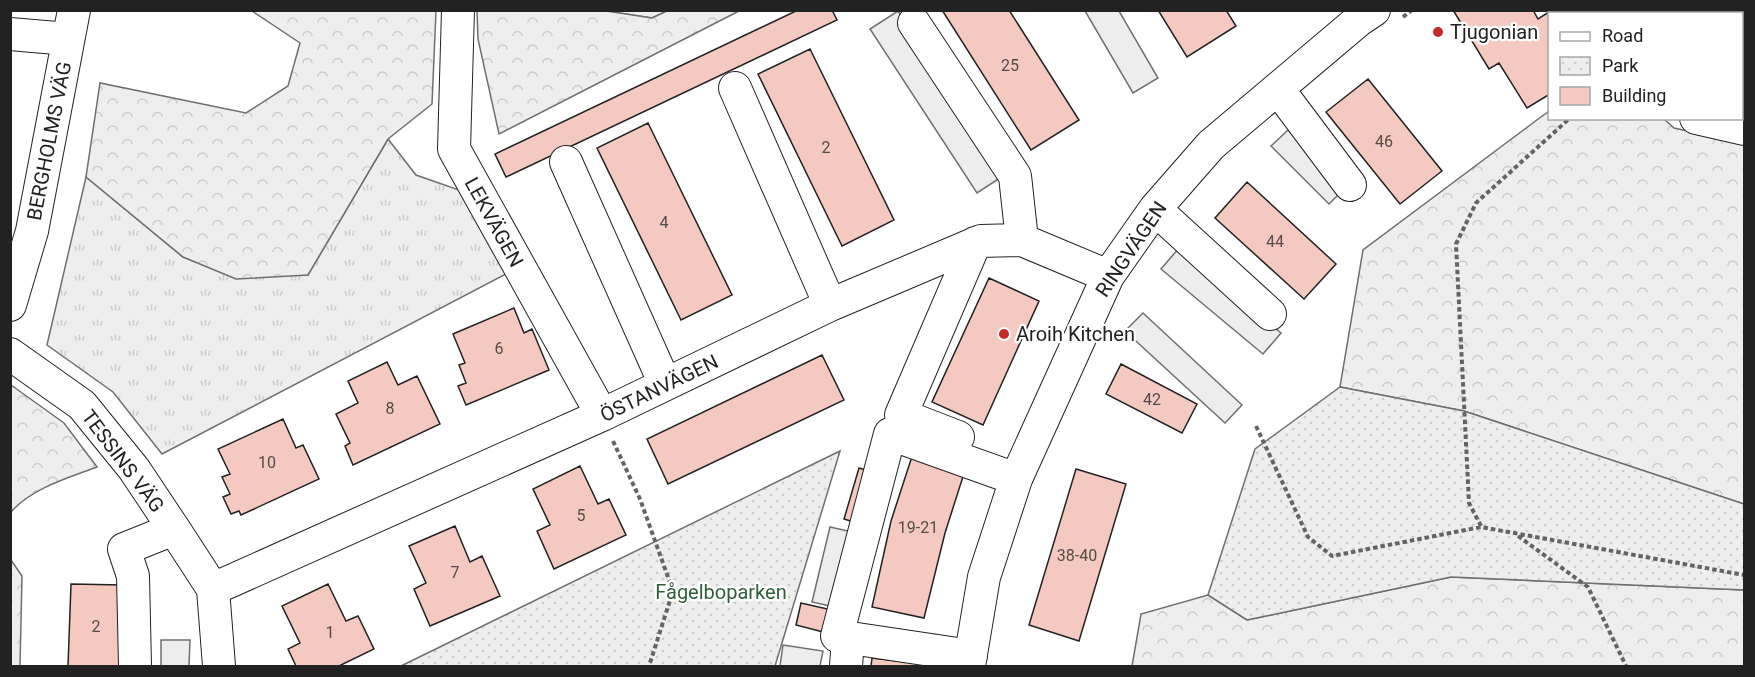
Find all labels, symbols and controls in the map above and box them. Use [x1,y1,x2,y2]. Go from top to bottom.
legend [1548,12,1743,120]
place label: Tjugonian [1450,20,1538,44]
marker: Tjugonian [1431,25,1445,39]
text: Road [1602,25,1643,46]
text: Park [1602,55,1639,76]
house number: 25 [1001,56,1019,75]
street label: BERGHOLMS VÄG [22,59,76,223]
text: Building [1602,85,1666,106]
house number: 46 [1375,132,1393,151]
house number: 2 [822,138,831,157]
street label: LEKVÄGEN [460,173,528,271]
street label: RINGVÄGEN [1090,197,1172,301]
house number: 4 [660,213,669,232]
house number: 44 [1266,232,1284,251]
place label: Aroih Kitchen [1016,322,1135,346]
marker: Aroih Kitchen [997,327,1011,341]
house number: 6 [495,339,504,358]
street label: ÖSTANVÄGEN [596,349,722,427]
house number: 42 [1143,390,1161,409]
house number: 8 [386,399,395,418]
street label: TESSINS VÄG [77,405,169,517]
house number: 10 [258,453,276,472]
house number: 5 [577,506,586,525]
house number: 19-21 [898,518,938,537]
house number: 38-40 [1057,546,1097,565]
house number: 7 [451,563,460,582]
park label: Fågelboparken [655,580,787,604]
house number: 2 [92,617,101,636]
house number: 1 [326,623,335,642]

